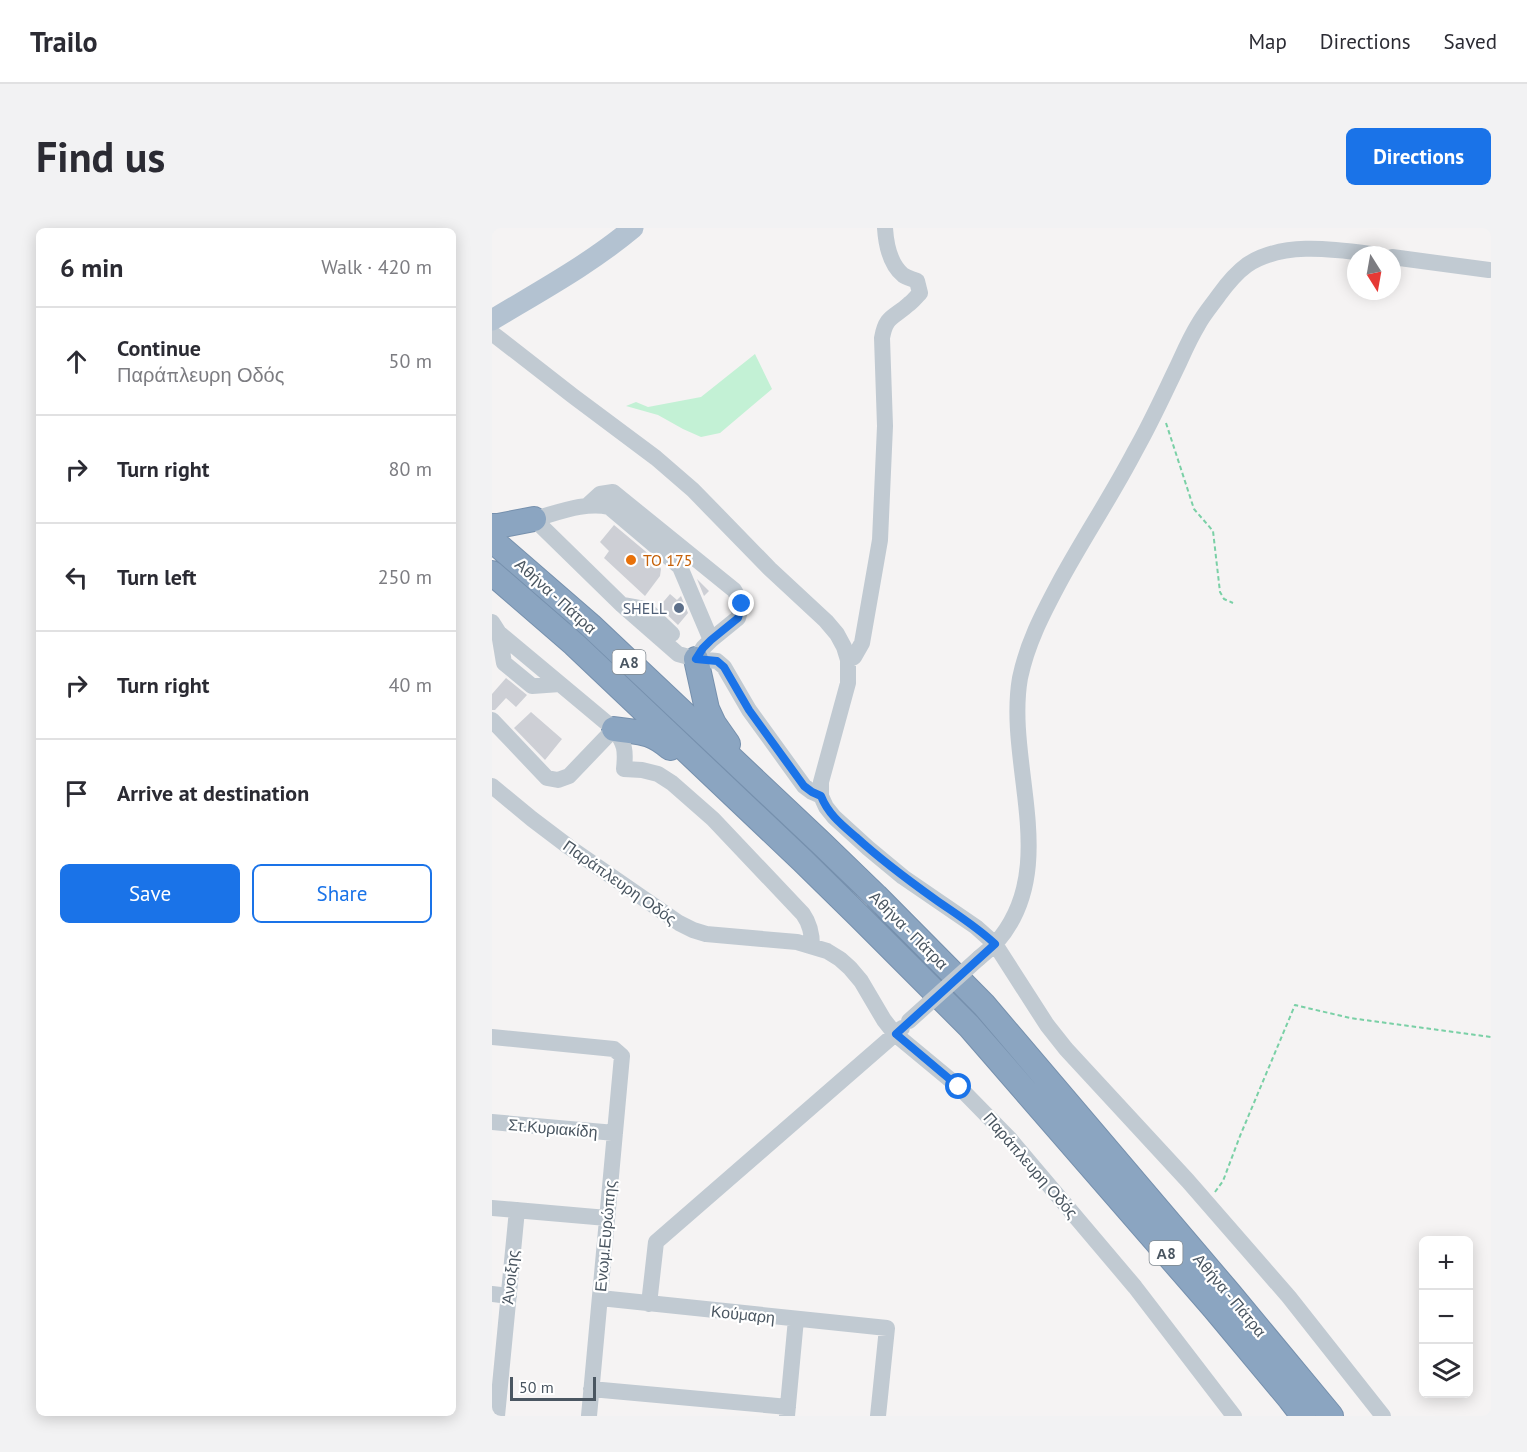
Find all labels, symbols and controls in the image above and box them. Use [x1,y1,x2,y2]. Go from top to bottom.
text: Trailo [30,23,97,60]
text: Map [1248,28,1287,55]
text: Directions [1320,28,1411,55]
text: Saved [1444,28,1497,55]
button: Directions [1346,128,1491,185]
text: Find us [36,129,165,184]
north arrow [1347,246,1401,300]
text: 6 min [60,251,123,284]
text: Walk · 420 m [321,254,432,280]
text: Continue [117,334,201,362]
icon: ahead [60,345,93,378]
text: 50 m [389,348,432,374]
text: Παράπλευρη Οδός [117,362,284,388]
icon: right [60,453,93,486]
text: Turn right [117,455,209,483]
text: 80 m [389,456,432,482]
place label: TO 175 [643,550,693,570]
marker: TO 175 [624,553,638,567]
street label: Αθήνα - Πάτρα [511,554,601,638]
icon: left [60,561,93,594]
text: Turn left [117,563,197,591]
text: 250 m [378,564,432,590]
route end [728,590,754,616]
place label: SHELL [623,598,667,618]
marker: SHELL [672,601,686,615]
road number: Α8 [612,650,646,674]
icon: right [60,669,93,702]
text: Turn right [117,671,209,699]
text: 40 m [389,672,432,698]
icon: arrive [60,777,93,810]
text: Arrive at destination [117,779,309,807]
street label: Παράπλευρη Οδός [559,835,681,929]
button: Save [60,864,240,923]
button: Share [252,864,432,923]
street label: Αθήνα - Πάτρα [866,887,952,973]
route start [945,1073,971,1099]
street label: Παράπλευρη Οδός [980,1108,1083,1222]
street label: Στ.Κυριακίδη [508,1114,598,1142]
street label: Ενωμ.Ευρώπης [590,1179,620,1292]
map controls [1419,1236,1473,1398]
button: + [1419,1236,1473,1290]
road number: Α8 [1150,1241,1182,1265]
street label: Άνοιξης [497,1249,523,1305]
street label: Αθήνα - Πάτρα [1189,1249,1271,1341]
button: − [1419,1290,1473,1344]
street label: Κούμαρη [710,1301,776,1327]
button: layers [1419,1344,1473,1398]
scale bar [510,1374,596,1402]
text: 50 m [519,1377,554,1397]

